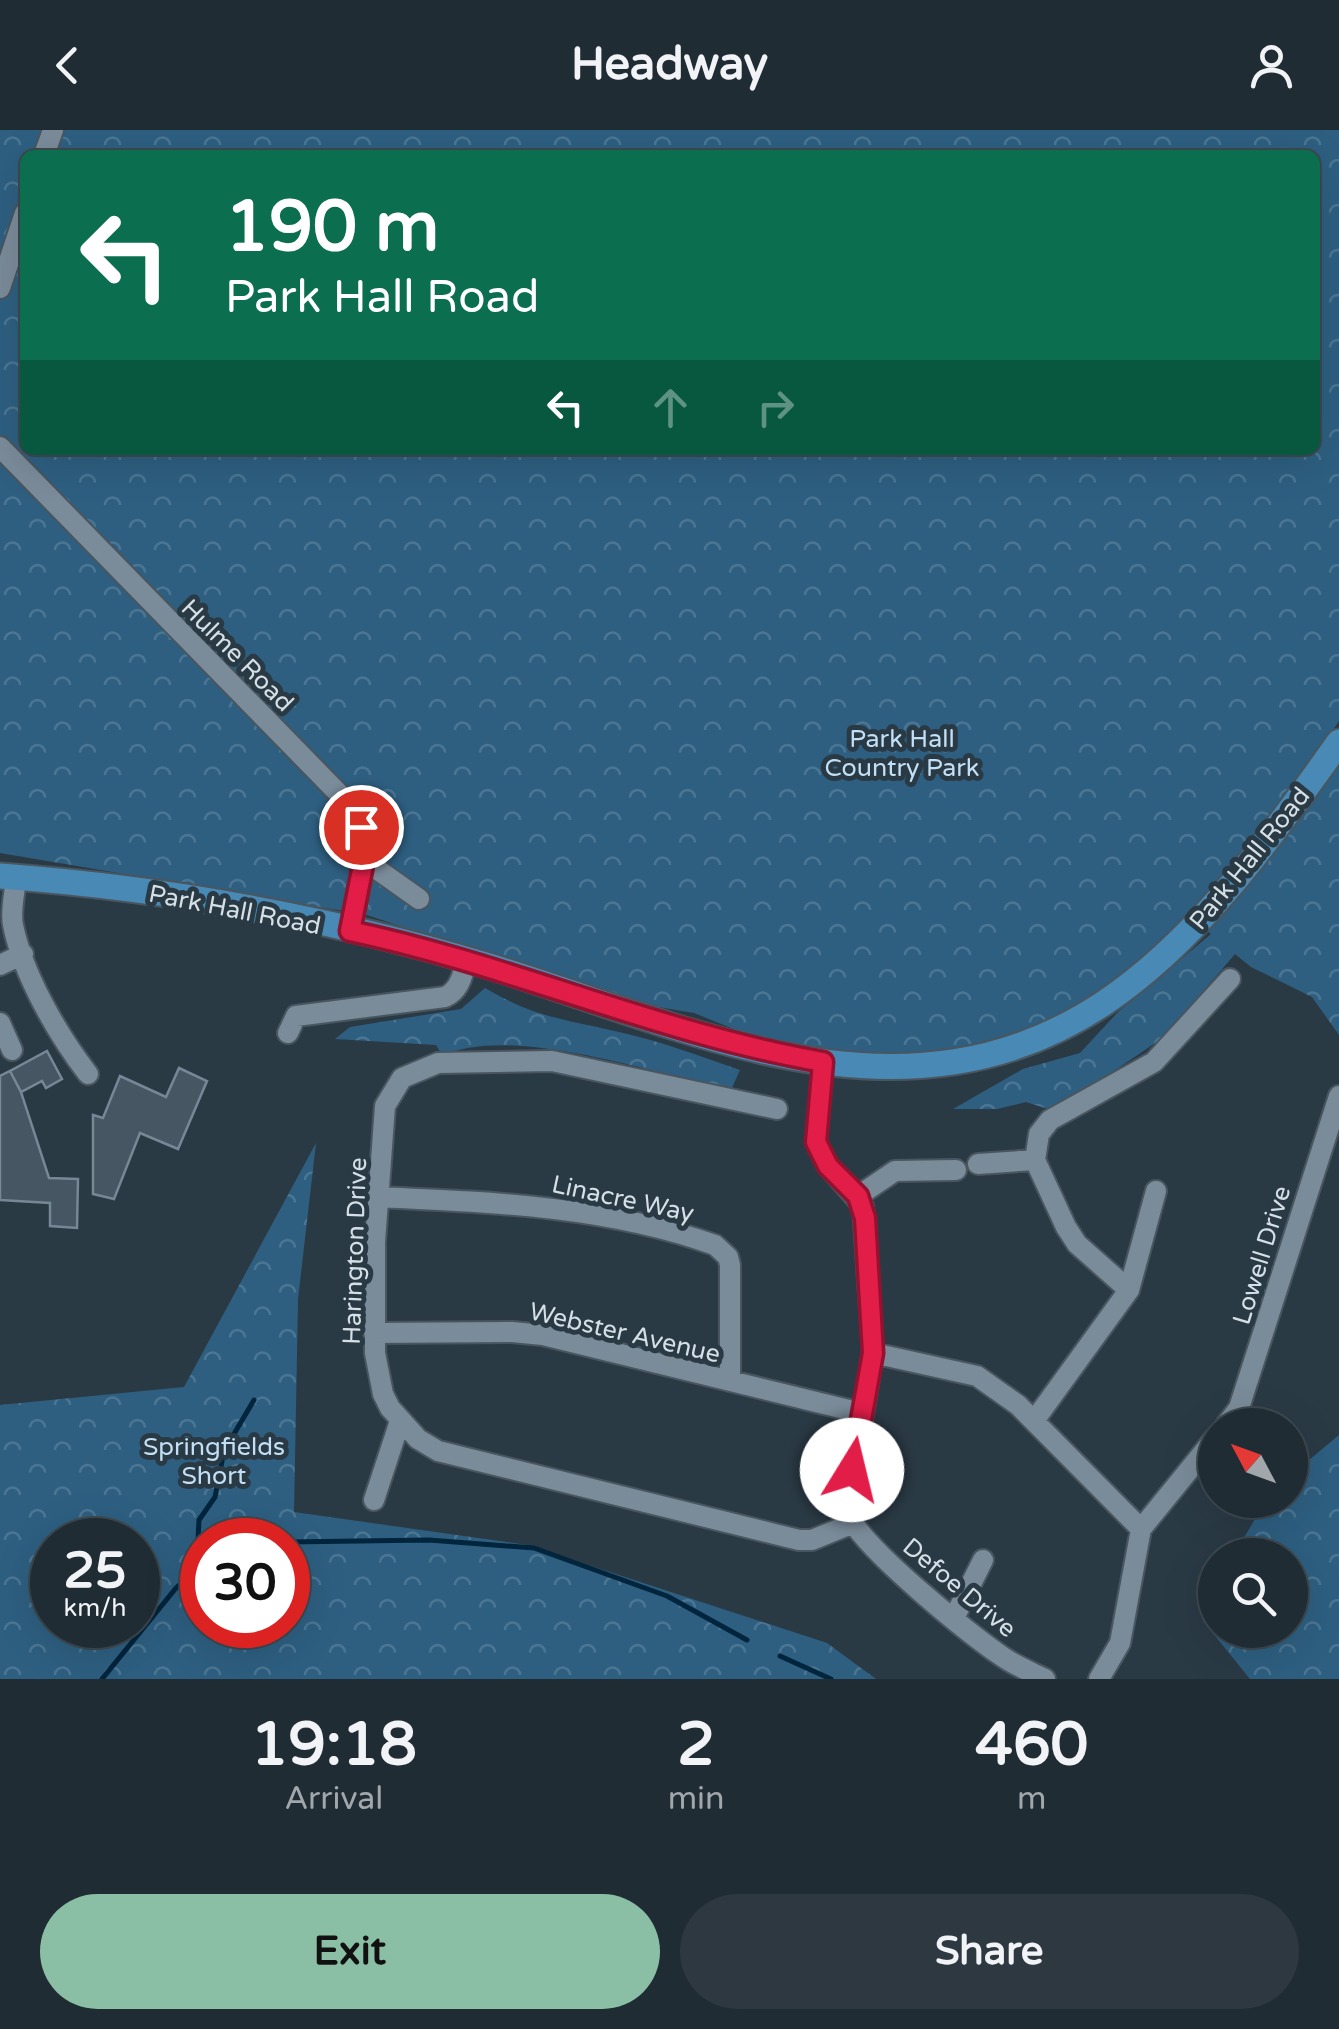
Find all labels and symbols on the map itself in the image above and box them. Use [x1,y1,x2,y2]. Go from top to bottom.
street label: Hulme Road [175,593,300,718]
park label: Park Hall Country Park [825,724,979,783]
street label: Park Hall Road [1183,781,1316,936]
pin [319,785,404,870]
street label: Park Hall Road [146,879,323,941]
street label: Harington Drive [337,1157,373,1345]
street label: Linacre Way [549,1169,697,1229]
street label: Lowell Drive [1227,1182,1297,1328]
street label: Webster Avenue [526,1296,723,1370]
north arrow [1198,1408,1308,1518]
position arrow [800,1418,904,1522]
park label: Springfields Short [143,1432,285,1491]
speed limit sign: 30 [180,1518,310,1648]
street label: Defoe Drive [897,1532,1022,1644]

